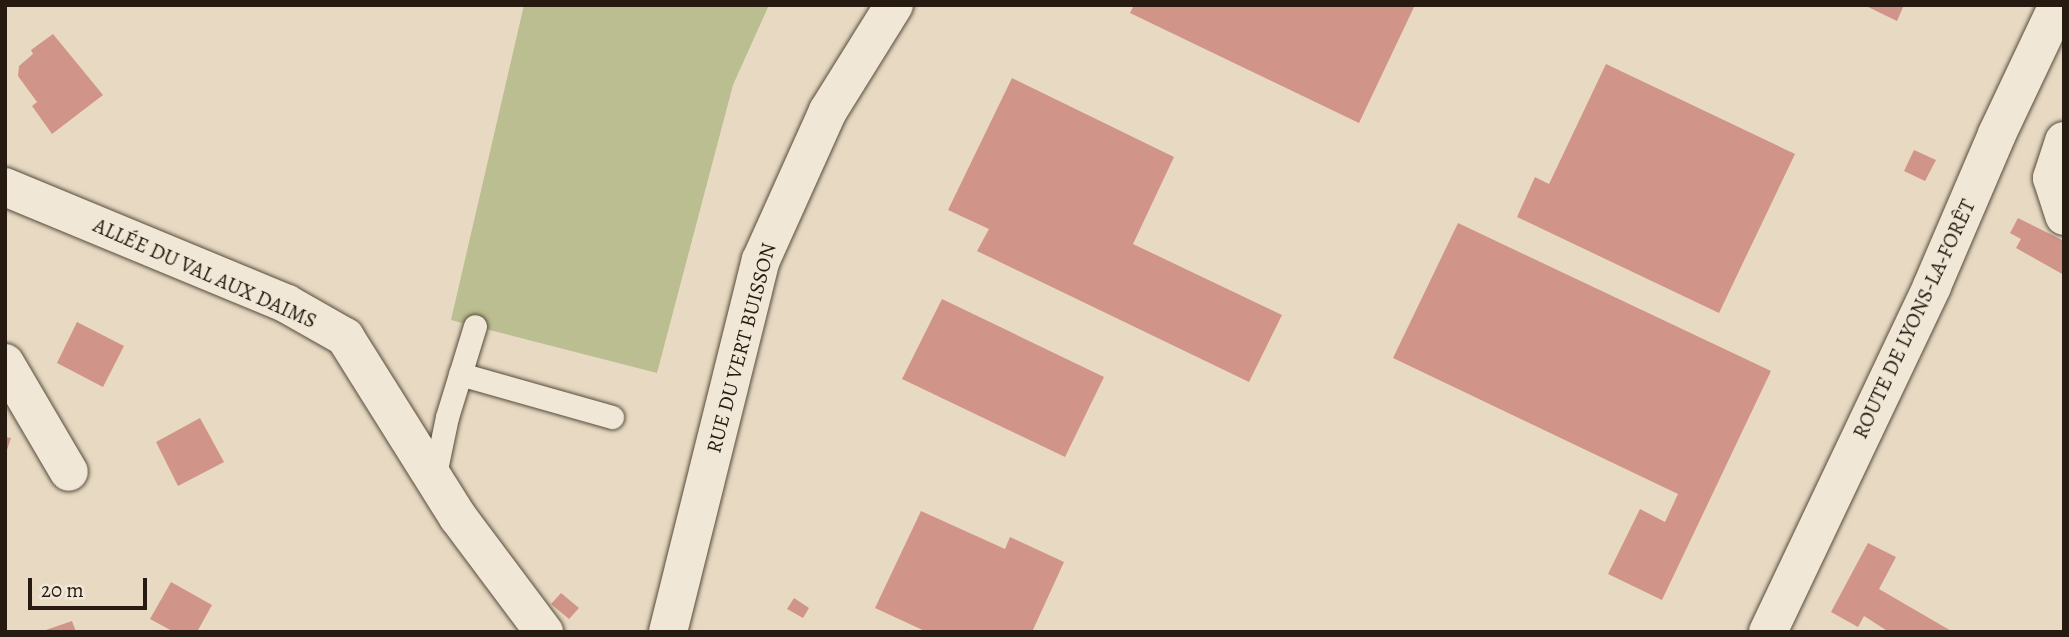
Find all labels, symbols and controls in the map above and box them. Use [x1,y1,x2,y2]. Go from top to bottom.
street label: ROUTE DE LYONS-LA-FORÊT [1847,195,1981,443]
street label: ALLÉE DU VAL AUX DAIMS [90,212,320,334]
street label: RUE DU VERT BUISSON [701,240,781,456]
scale bar [32,564,150,608]
text: 20 m [41,576,84,604]

